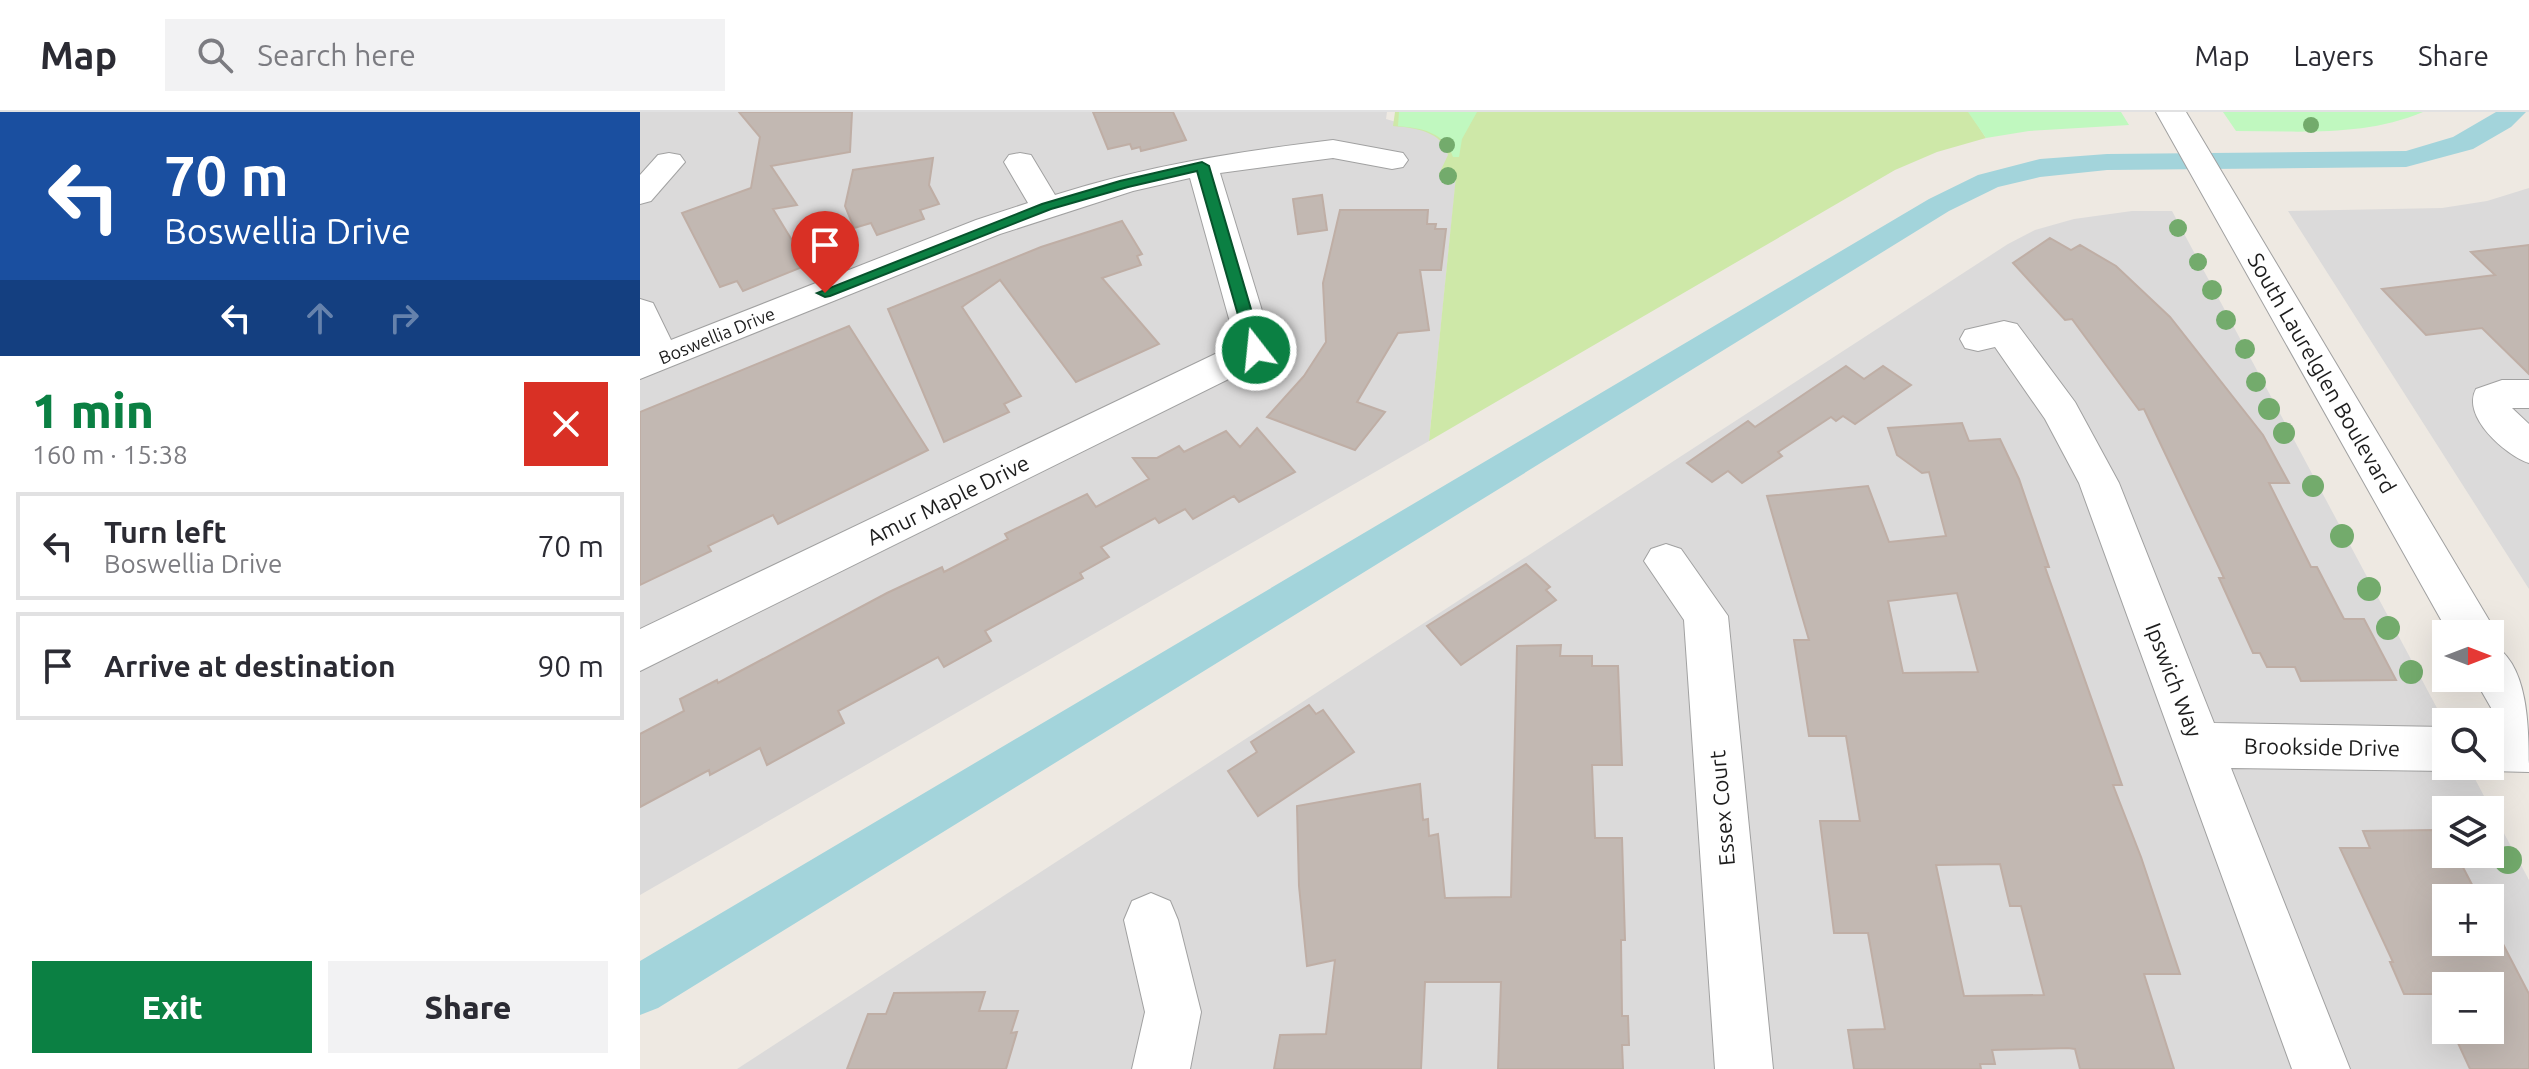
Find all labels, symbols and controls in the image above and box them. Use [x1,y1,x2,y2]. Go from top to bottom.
search box [165,19,725,91]
icon: search [193,33,237,77]
text: Map [40,34,117,76]
text: Search here [257,38,416,72]
text: Map [2194,40,2250,71]
text: Layers [2294,40,2374,71]
text: Share [2418,40,2489,71]
icon: left [32,144,136,248]
text: 70 m [164,144,289,207]
text: Boswellia Drive [164,210,411,251]
pin [791,211,859,293]
icon: arrive [803,223,847,267]
street label: South Laurelglen Boulevard [2243,248,2402,497]
icon: left [214,296,258,340]
icon: ahead [298,296,342,340]
icon: right [382,296,426,340]
street label: Boswellia Drive [656,303,778,367]
position arrow [1214,308,1298,392]
button: close [524,382,608,466]
text: 1 min [32,383,154,437]
text: 160 m · 15:38 [32,440,188,469]
street label: Amur Maple Drive [863,449,1033,550]
text: Turn left [104,515,226,549]
icon: left [36,524,80,568]
text: 70 m [537,529,604,563]
text: Boswellia Drive [104,549,282,578]
street label: Ipswich Way [2141,619,2208,741]
north arrow [2432,620,2504,692]
map controls [2432,620,2504,1044]
icon: arrive [36,644,80,688]
text: Arrive at destination [104,649,396,683]
text: 90 m [537,649,604,683]
button: search [2432,708,2504,780]
street label: Brookside Drive [2244,733,2400,760]
street label: Essex Court [1704,749,1739,867]
button: layers [2432,796,2504,868]
button: + [2432,884,2504,956]
button: Exit [32,961,312,1053]
button: Share [328,961,608,1053]
button: − [2432,972,2504,1044]

